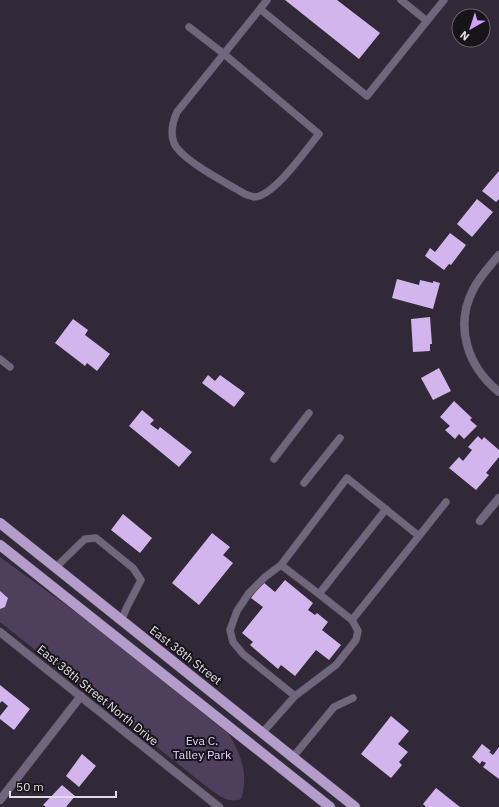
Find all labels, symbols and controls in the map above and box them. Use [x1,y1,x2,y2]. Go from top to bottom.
north arrow [451,8,491,48]
text: N [457,28,472,44]
street label: East 38th Street [147,622,225,688]
street label: East 38th Street North Drive [34,641,162,749]
park label: Eva C. Talley Park [173,733,232,762]
scale bar [10,773,116,799]
text: 50 m [16,779,44,794]

